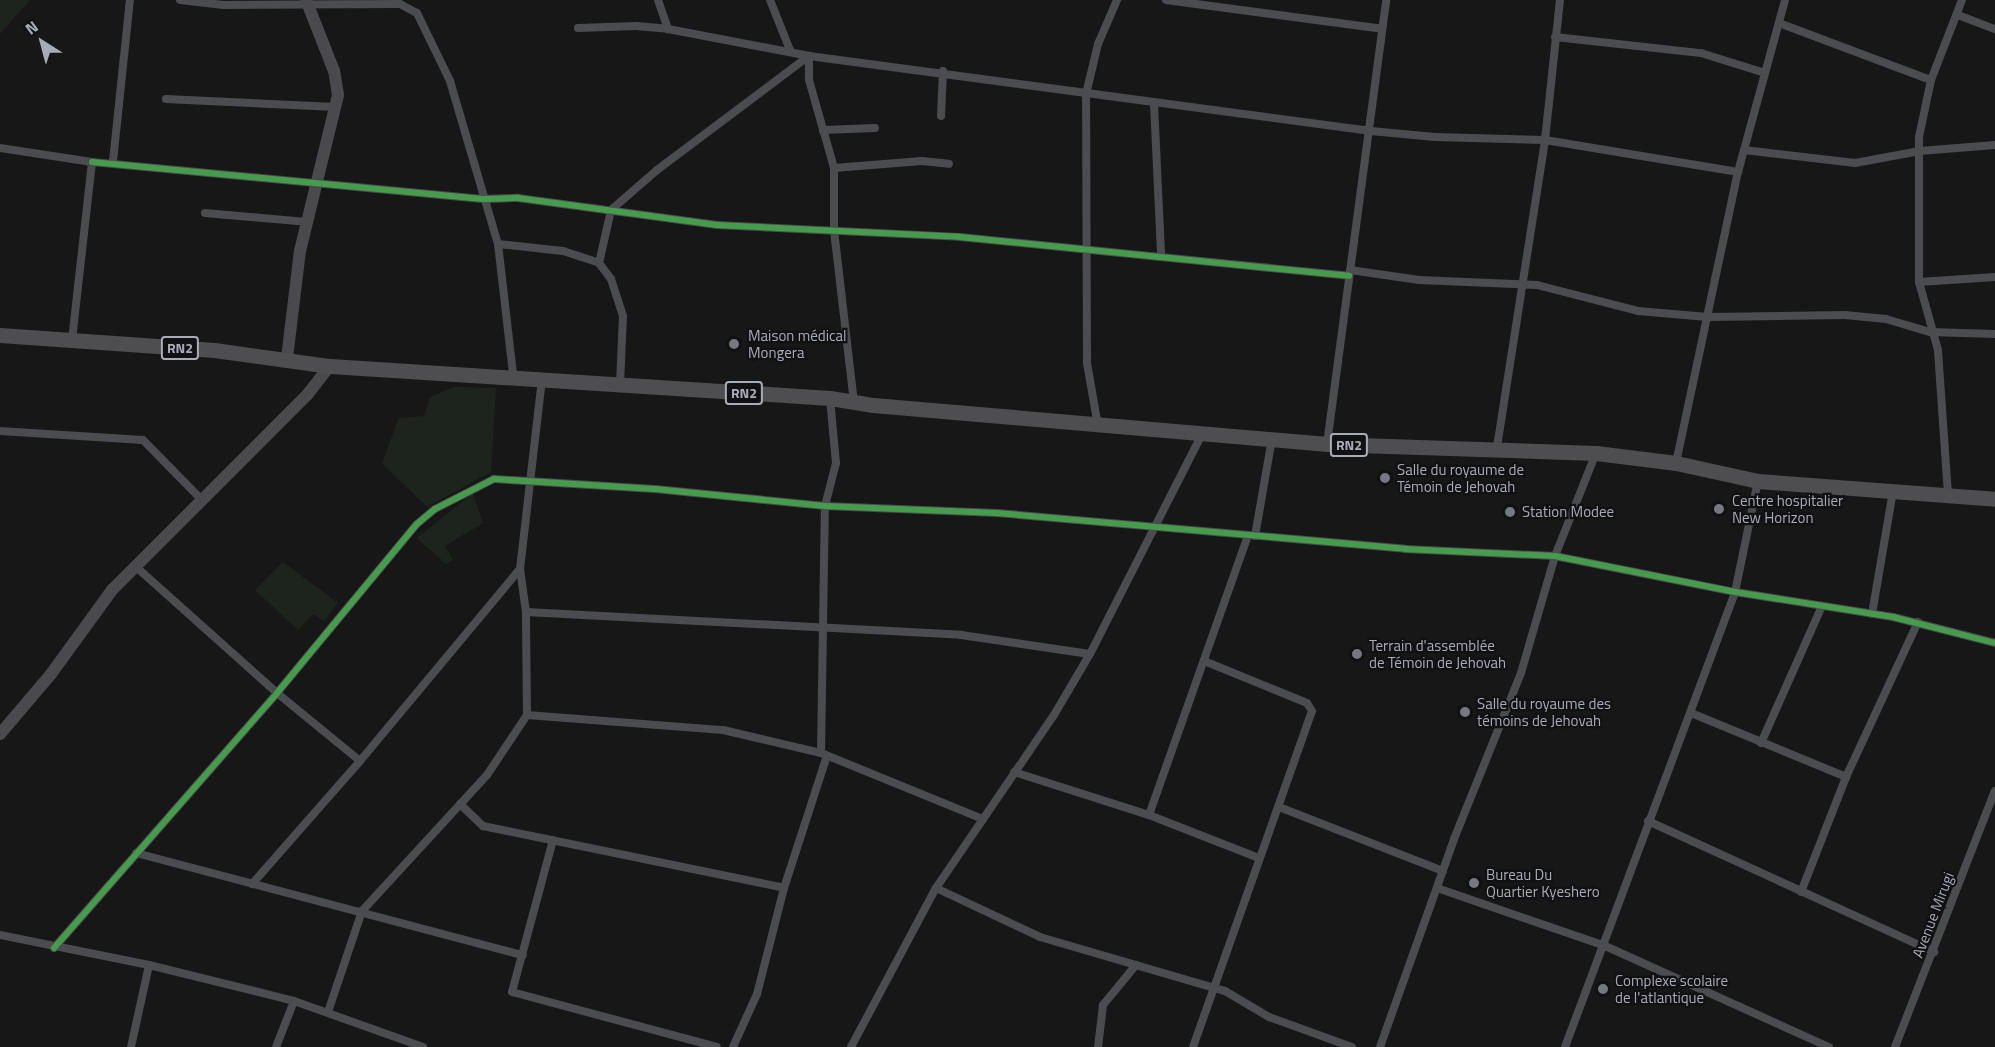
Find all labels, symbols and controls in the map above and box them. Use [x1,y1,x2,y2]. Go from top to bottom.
north arrow [12,12,72,72]
text: N [20,14,43,40]
place label: Maison médical Mongera [748,326,847,361]
marker: Maison médical Mongera [725,335,743,353]
road number: RN2 [160,337,200,359]
road number: RN2 [724,382,764,404]
road number: RN2 [1330,434,1368,456]
place label: Salle du royaume de Témoin de Jehovah [1397,460,1524,495]
marker: Salle du royaume de Témoin de Jehovah [1378,471,1392,485]
place label: Centre hospitalier New Horizon [1732,491,1843,526]
marker: Centre hospitalier New Horizon [1710,500,1728,518]
place label: Station Modee [1522,503,1614,521]
marker: Station Modee [1503,505,1517,519]
place label: Terrain d'assemblée de Témoin de Jehovah [1369,636,1506,671]
marker: Terrain d'assemblée de Témoin de Jehovah [1350,647,1364,661]
place label: Salle du royaume des témoins de Jehovah [1477,694,1611,729]
marker: Salle du royaume des témoins de Jehovah [1458,705,1472,719]
place label: Bureau Du Quartier Kyeshero [1486,865,1600,900]
street label: Avenue Mirugi [1908,870,1958,960]
marker: Bureau Du Quartier Kyeshero [1467,876,1481,890]
place label: Complexe scolaire de l'atlantique [1615,971,1728,1006]
marker: Complexe scolaire de l'atlantique [1596,982,1610,996]

